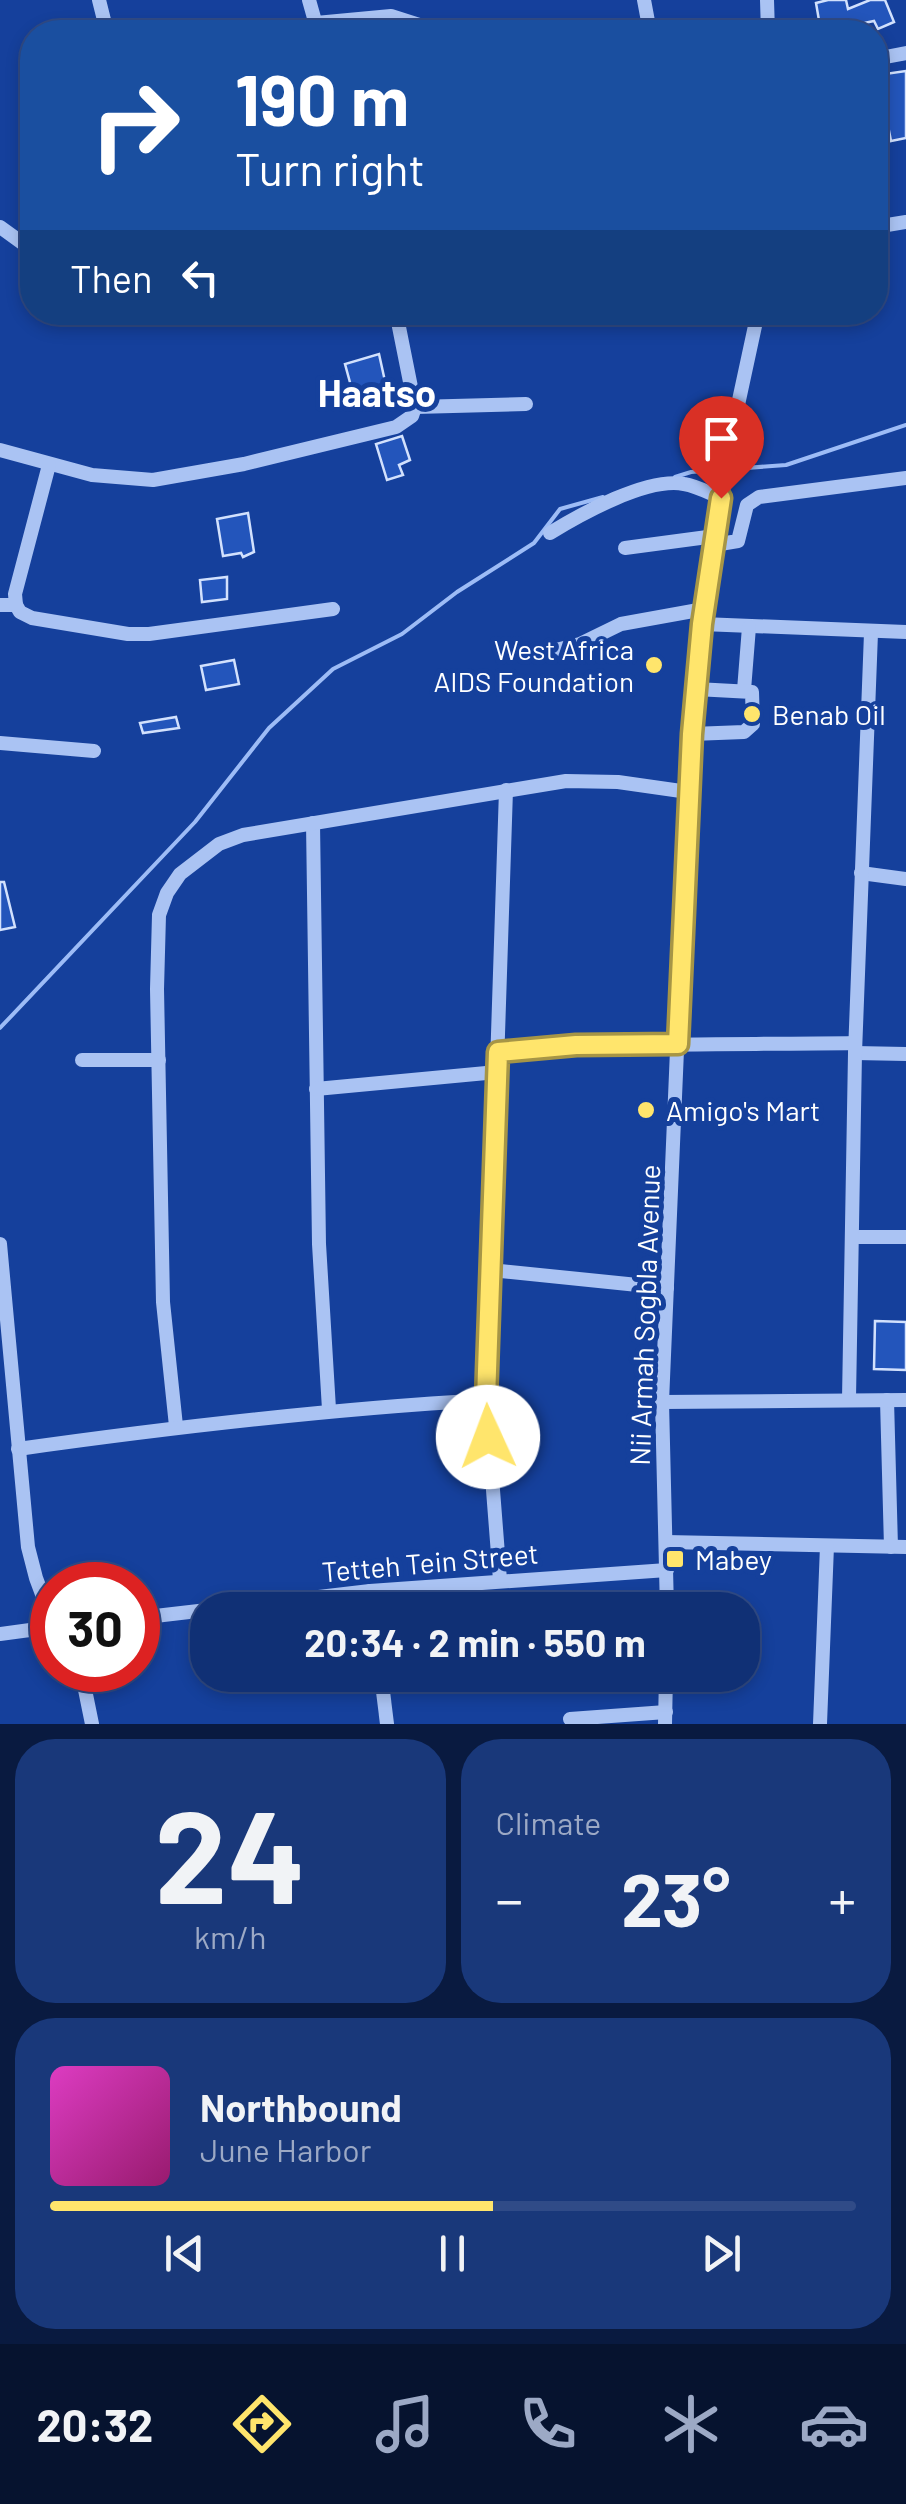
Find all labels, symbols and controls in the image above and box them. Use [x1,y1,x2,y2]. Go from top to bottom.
text: 190 m [235,56,409,140]
icon: right [70,60,200,190]
text: Turn right [235,141,425,195]
icon: left [173,250,228,305]
text: Then [70,255,153,301]
district label: Haatso [318,369,436,415]
pin [679,396,764,499]
icon: arrive [694,411,749,466]
place label: West Africa AIDS Foundation [433,632,634,698]
marker: West Africa AIDS Foundation [643,654,665,676]
place label: Benab Oil [772,697,886,731]
marker: Benab Oil [741,703,763,725]
place label: Amigo's Mart [666,1093,820,1127]
marker: Amigo's Mart [635,1099,657,1121]
street label: Nii Armah Sogbla Avenue [622,1164,666,1466]
position arrow [436,1385,540,1489]
street label: Tetteh Tein Street [320,1536,540,1588]
place label: Mabey [695,1542,772,1576]
marker: Mabey [664,1548,686,1570]
speed limit sign: 30 [30,1562,160,1692]
text: 20:34 · 2 min · 550 m [304,1619,646,1665]
text: 24 [155,1774,306,1930]
text: Climate [496,1803,601,1841]
text: 23° [621,1852,731,1942]
text: − [496,1865,523,1931]
text: + [828,1865,856,1931]
text: km/h [194,1917,266,1955]
text: Northbound [200,2084,402,2130]
text: June Harbor [200,2130,371,2168]
icon: previous [157,2226,212,2281]
icon: pause [425,2226,480,2281]
icon: next [694,2226,749,2281]
icon: directions [227,2389,297,2459]
icon: music [370,2389,440,2459]
icon: phone [513,2389,583,2459]
icon: climate [656,2389,726,2459]
icon: car [799,2389,869,2459]
text: 20:32 [37,2397,153,2451]

